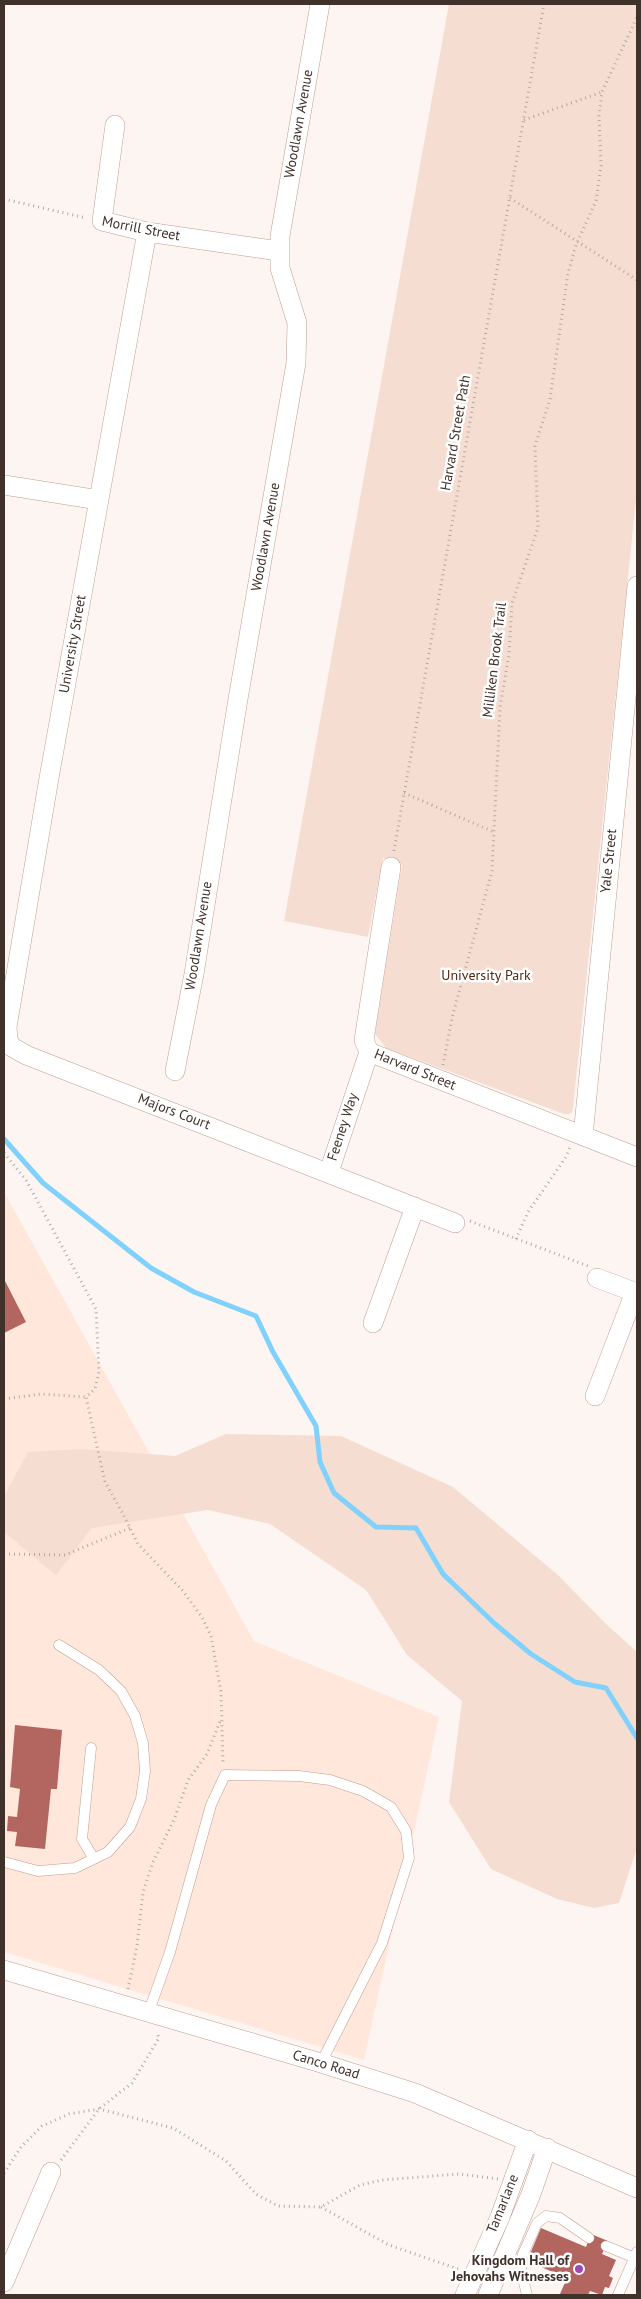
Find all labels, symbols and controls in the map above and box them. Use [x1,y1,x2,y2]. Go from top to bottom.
street label: Woodlawn Avenue [281,68,317,180]
street label: Morrill Street [100,213,182,245]
street label: Harvard Street Path [438,374,474,492]
street label: Woodlawn Avenue [248,481,284,593]
street label: University Street [56,594,90,694]
street label: Milliken Brook Trail [480,601,510,719]
street label: Yale Street [597,828,621,894]
street label: Woodlawn Avenue [182,880,216,992]
park label: University Park [441,968,531,984]
street label: Harvard Street [372,1046,458,1094]
street label: Majors Court [135,1091,213,1133]
street label: Feeney Way [324,1091,362,1163]
street label: Canco Road [290,2047,362,2083]
street label: Tamarlane [484,2172,522,2236]
place label: Kingdom Hall of Jehovahs Witnesses [451,2253,569,2286]
marker: Kingdom Hall of Jehovahs Witnesses [573,2263,585,2275]

